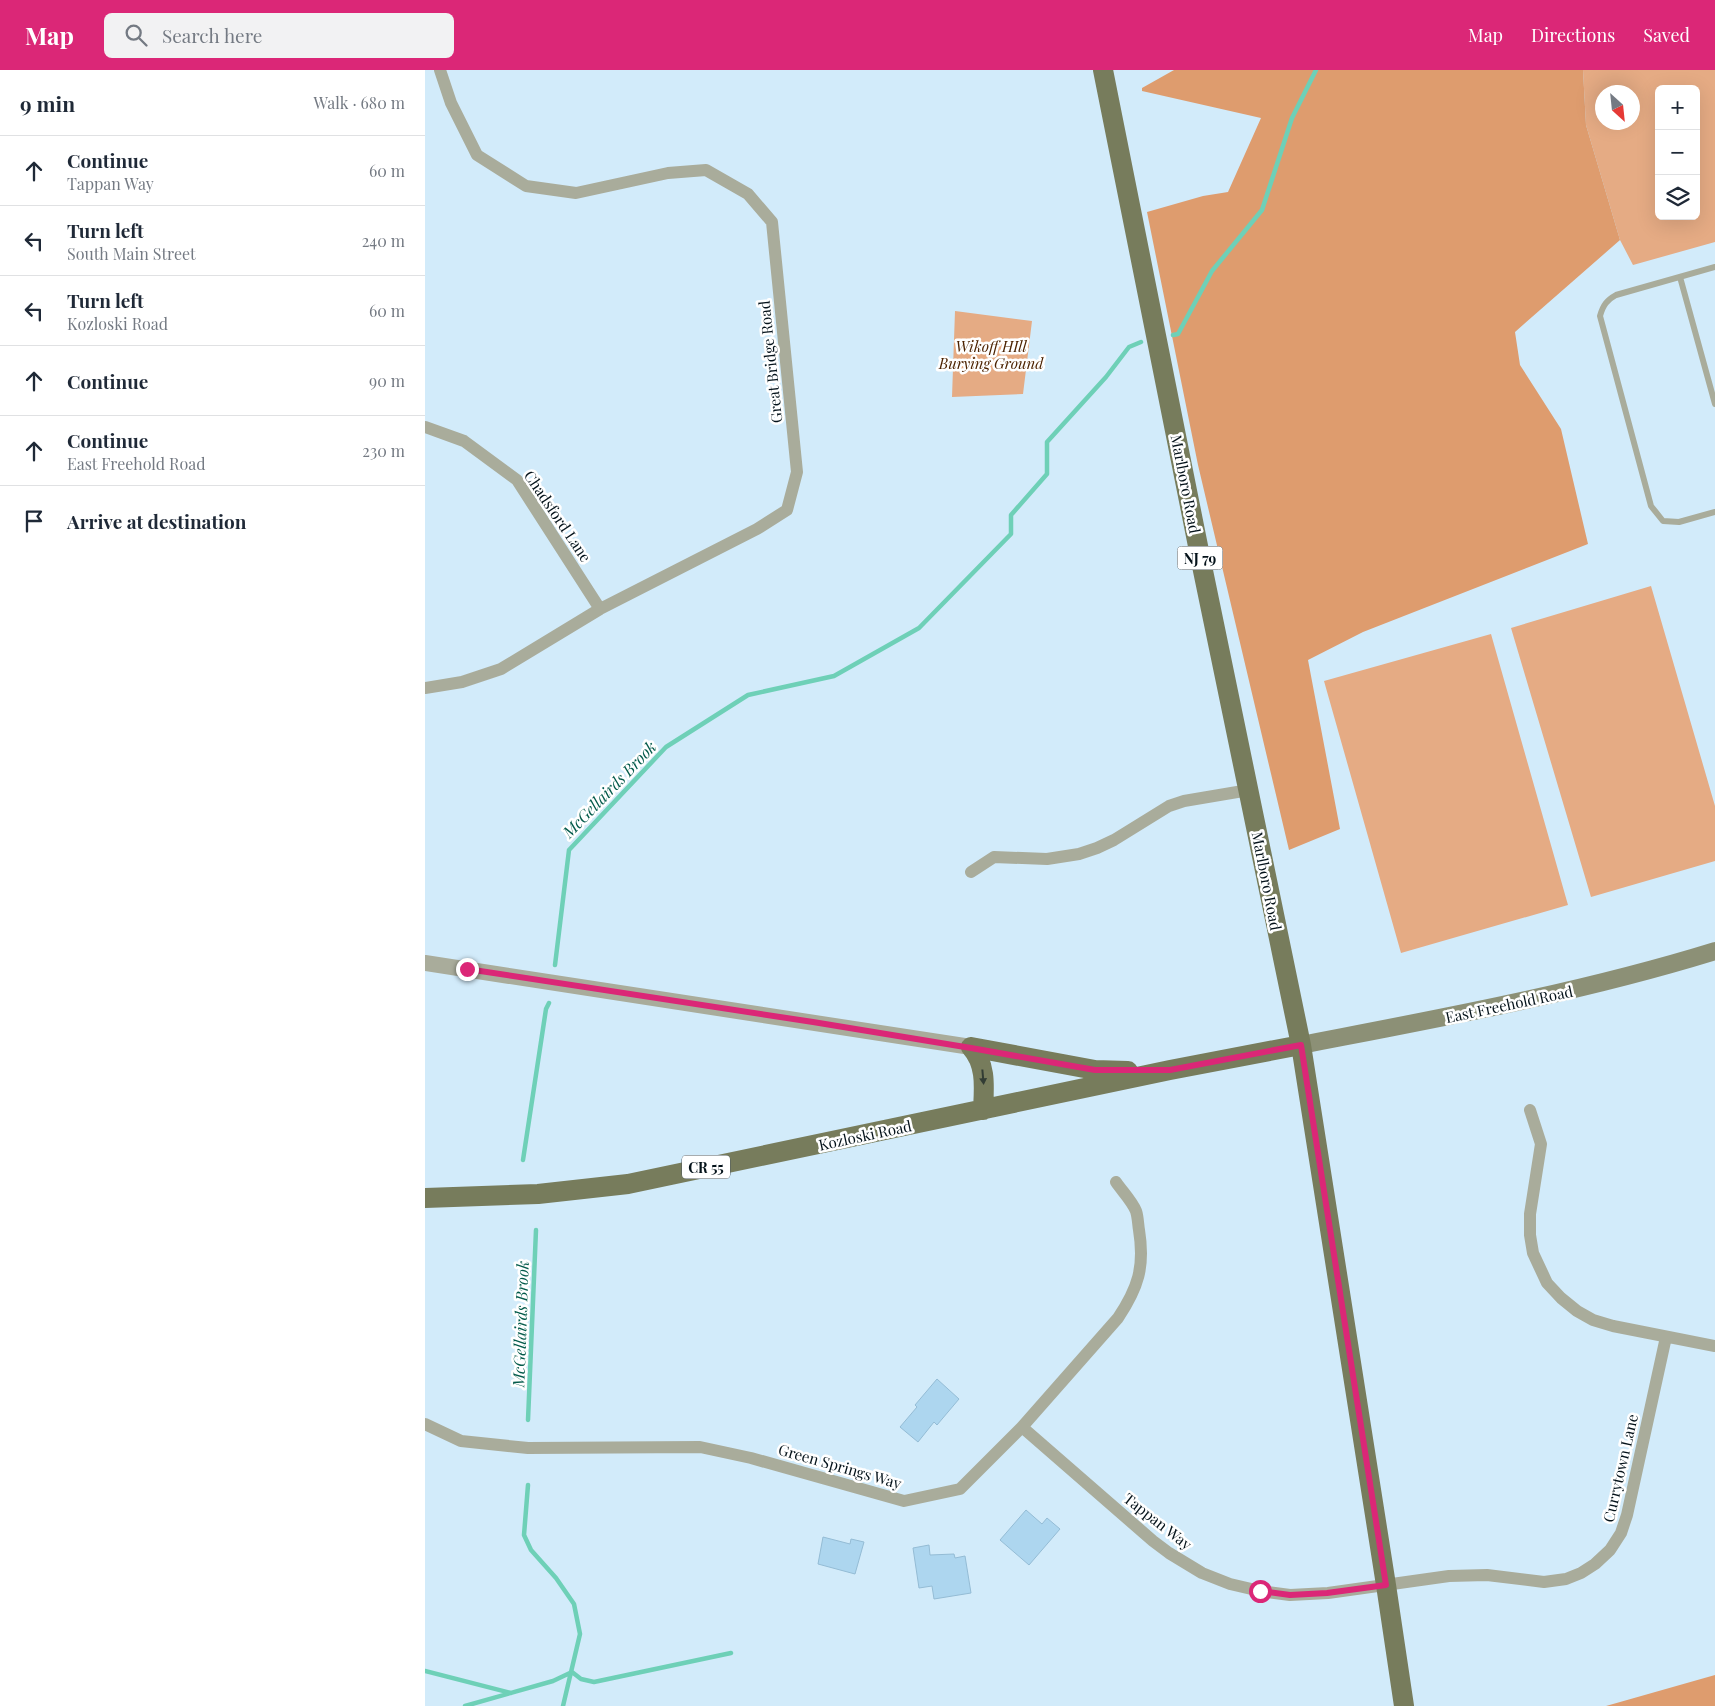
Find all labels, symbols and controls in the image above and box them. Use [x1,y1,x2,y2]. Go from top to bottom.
search box [104,13,454,58]
text: Map [25,19,74,51]
icon: search [122,21,150,49]
text: Search here [162,22,262,48]
text: Map [1468,23,1503,47]
text: Directions [1531,23,1615,47]
text: Saved [1643,23,1690,47]
north arrow [1595,85,1640,130]
map controls [1655,85,1700,220]
button: + [1655,85,1700,130]
text: 9 min [20,89,75,117]
text: Walk · 680 m [314,92,405,113]
button: − [1655,130,1700,175]
text: Continue [67,147,148,173]
icon: ahead [20,157,48,185]
text: 60 m [369,160,405,181]
text: Tappan Way [67,173,154,194]
button: layers [1655,175,1700,220]
text: Turn left [67,217,144,243]
icon: left [20,227,48,255]
text: 240 m [362,230,405,251]
text: South Main Street [67,243,196,264]
text: Turn left [67,287,144,313]
icon: left [20,297,48,325]
street label: Great Bridge Road [754,299,786,424]
text: 60 m [369,300,405,321]
text: Kozloski Road [67,313,168,334]
park label: Wikoff HIll Burying Ground [938,336,1044,373]
icon: ahead [20,367,48,395]
text: Continue [67,368,148,394]
text: 90 m [369,370,405,391]
text: Continue [67,427,148,453]
street label: Marlboro Road [1167,433,1205,535]
icon: ahead [20,437,48,465]
text: 230 m [362,440,405,461]
text: East Freehold Road [67,453,205,474]
street label: Chadsford Lane [520,466,596,566]
icon: arrive [20,507,48,535]
text: Arrive at destination [67,508,247,534]
road number: NJ 79 [1177,546,1223,569]
water label: McGellairds Brook [557,736,660,842]
street label: Marlboro Road [1248,830,1286,932]
route end [456,958,479,981]
street label: East Freehold Road [1443,981,1575,1027]
one-way arrow [979,1069,987,1085]
street label: Kozloski Road [817,1115,914,1155]
road number: CR 55 [682,1156,730,1178]
water label: McGellairds Brook [507,1260,533,1389]
street label: Currytown Lane [1598,1412,1642,1524]
street label: Green Springs Way [776,1439,904,1493]
street label: Tappan Way [1120,1488,1197,1554]
route start [1249,1580,1272,1603]

